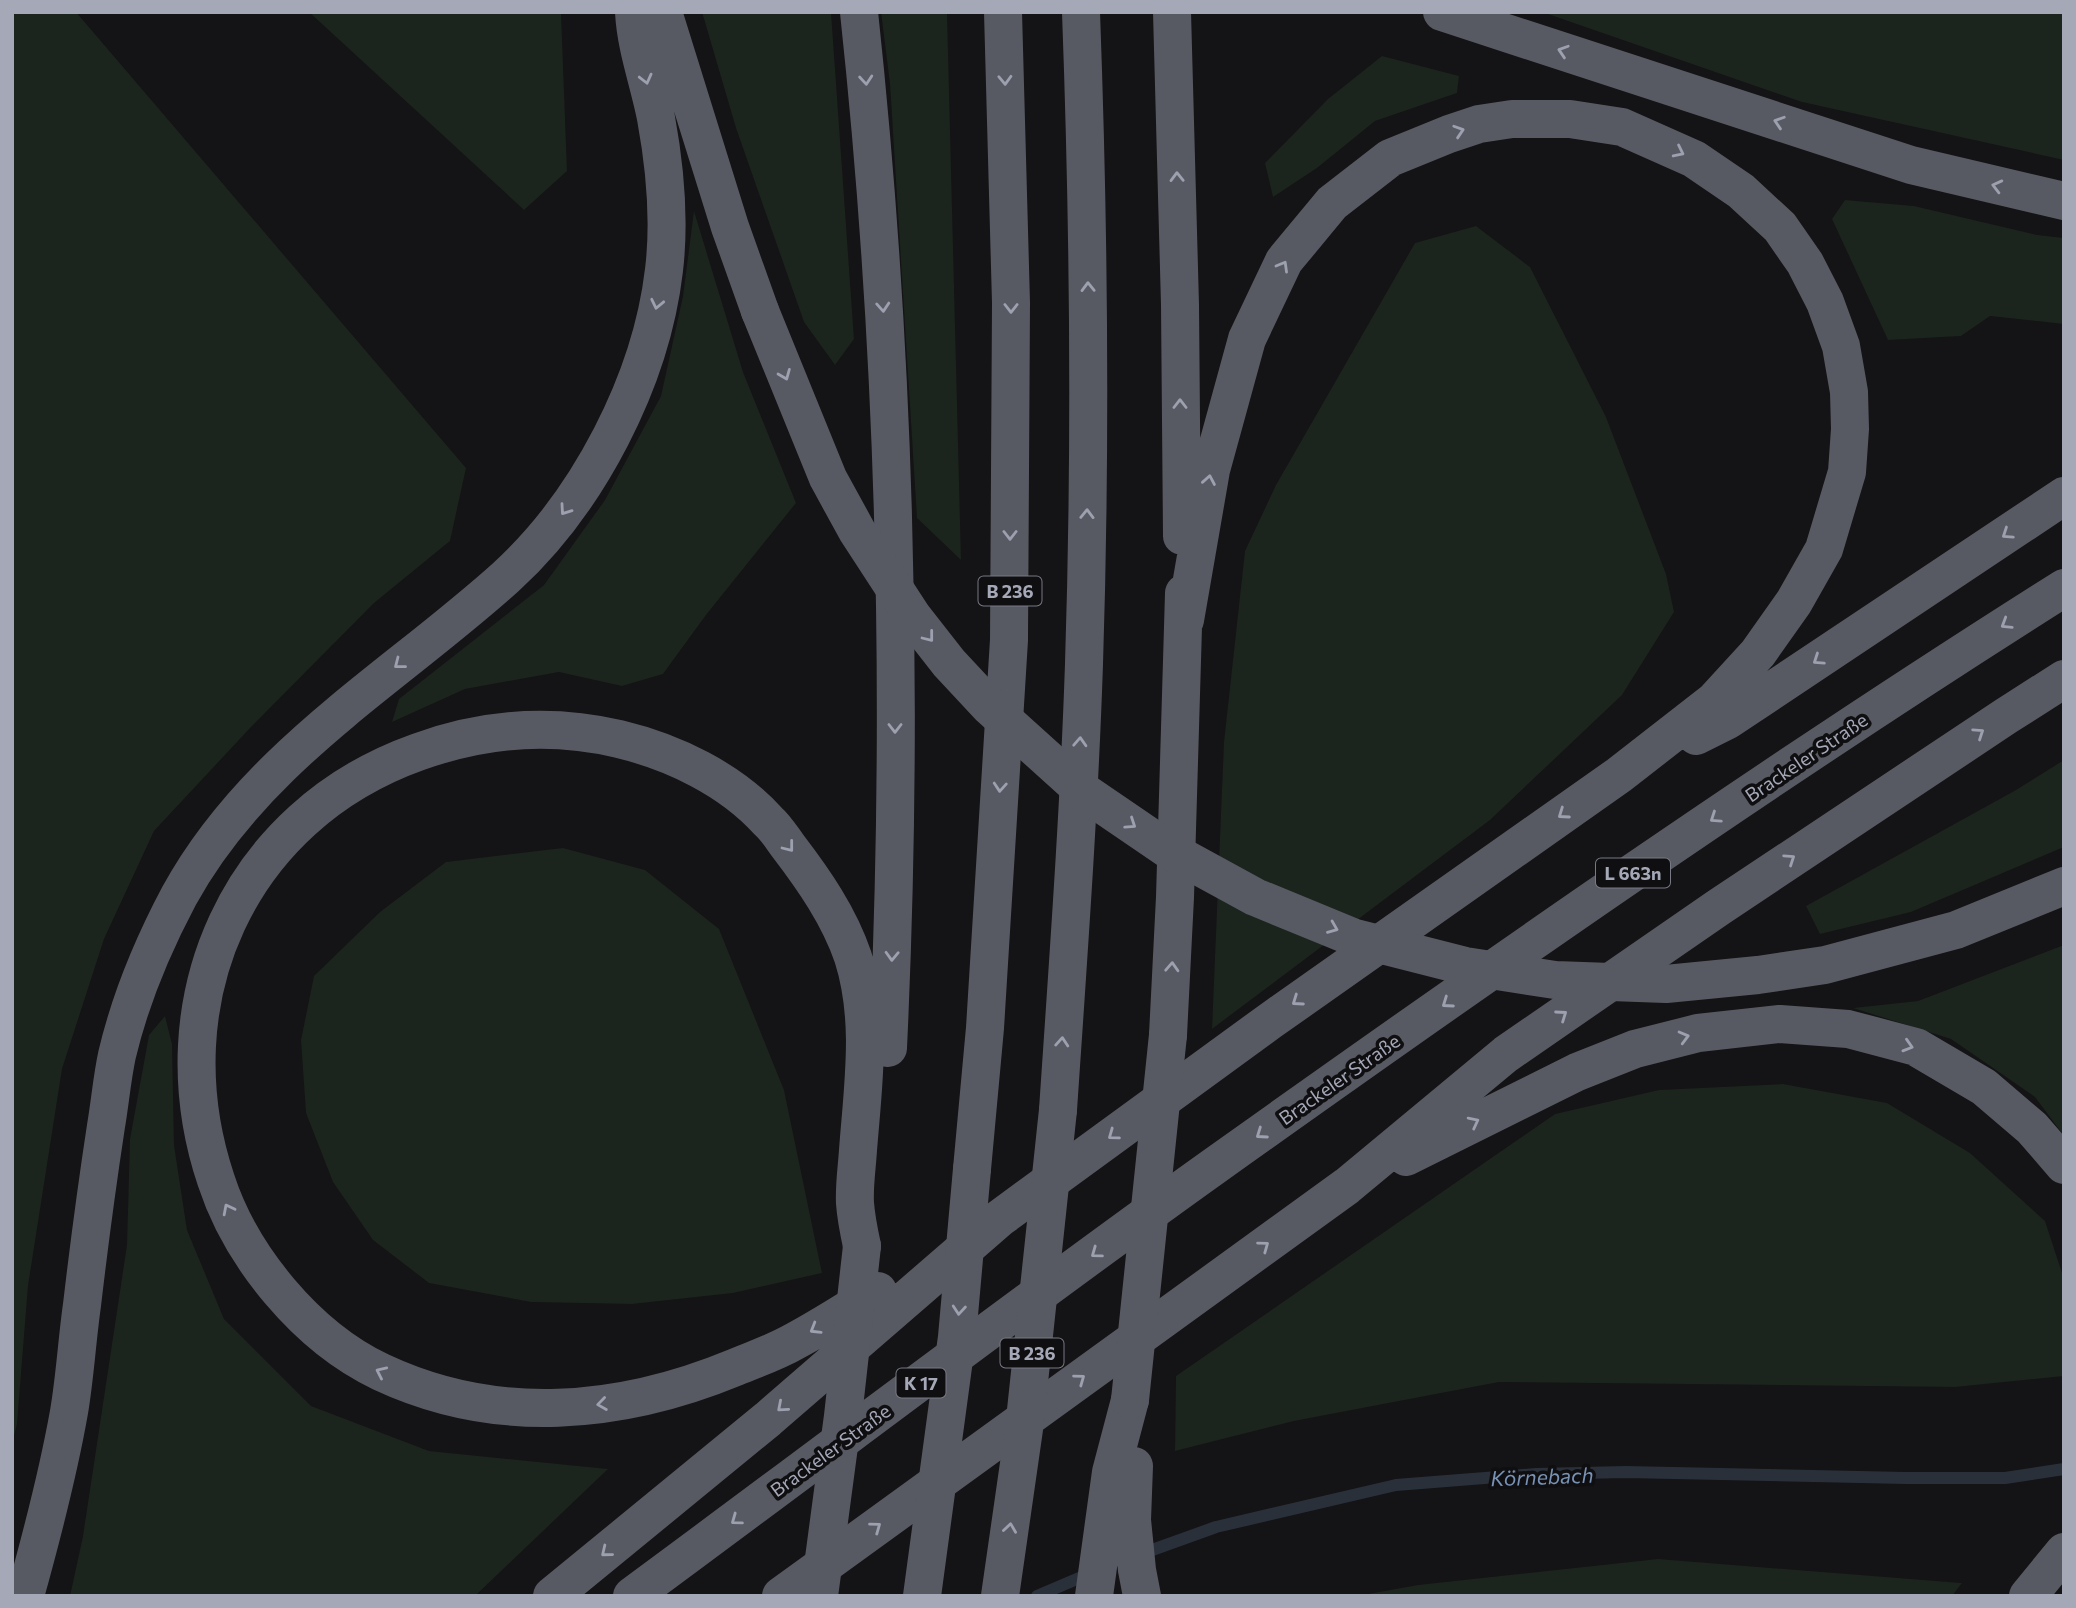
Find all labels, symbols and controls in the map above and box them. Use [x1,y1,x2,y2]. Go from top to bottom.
one-way arrow [1557,45,1569,60]
one-way arrow [638,73,652,85]
one-way arrow [858,75,873,86]
one-way arrow [997,75,1012,86]
one-way arrow [1773,116,1786,130]
one-way arrow [1452,124,1464,139]
one-way arrow [1672,144,1684,158]
one-way arrow [1169,171,1185,182]
one-way arrow [1991,180,2003,194]
one-way arrow [1275,261,1288,273]
one-way arrow [1080,281,1095,292]
one-way arrow [650,298,665,310]
one-way arrow [875,302,890,313]
one-way arrow [1003,303,1019,314]
one-way arrow [776,368,790,380]
one-way arrow [1172,399,1188,409]
one-way arrow [1201,474,1216,486]
one-way arrow [561,502,573,515]
one-way arrow [1079,509,1095,519]
one-way arrow [2002,526,2015,538]
one-way arrow [1002,531,1018,541]
road number: B 236 [978,576,1042,606]
one-way arrow [2001,616,2014,629]
one-way arrow [921,630,934,642]
one-way arrow [1812,652,1825,665]
one-way arrow [394,656,407,669]
street label: Brackeler Straße [1740,708,1872,806]
one-way arrow [887,724,903,734]
one-way arrow [1972,728,1985,741]
one-way arrow [1073,736,1088,747]
one-way arrow [993,782,1008,793]
one-way arrow [1558,806,1571,818]
one-way arrow [1709,810,1722,823]
one-way arrow [1123,816,1136,828]
one-way arrow [780,840,793,852]
one-way arrow [1782,855,1795,867]
road number: L 663n [1596,858,1670,888]
one-way arrow [1326,920,1338,934]
one-way arrow [884,951,899,962]
one-way arrow [1164,961,1179,972]
one-way arrow [1292,993,1305,1005]
one-way arrow [1442,995,1455,1007]
one-way arrow [1554,1011,1567,1023]
street label: Brackeler Straße [1274,1029,1404,1129]
one-way arrow [1678,1031,1690,1045]
one-way arrow [1055,1037,1070,1048]
one-way arrow [1902,1037,1914,1052]
one-way arrow [1467,1117,1479,1131]
one-way arrow [1256,1126,1269,1138]
one-way arrow [1108,1127,1121,1139]
one-way arrow [222,1204,236,1216]
one-way arrow [1256,1242,1269,1254]
one-way arrow [1091,1245,1104,1258]
one-way arrow [952,1305,967,1316]
one-way arrow [810,1321,823,1334]
road number: B 236 [1000,1338,1064,1368]
one-way arrow [376,1366,388,1380]
road number: K 17 [897,1368,946,1398]
one-way arrow [1072,1375,1085,1387]
one-way arrow [596,1396,608,1411]
street label: Brackeler Straße [766,1399,894,1501]
one-way arrow [777,1399,790,1411]
water label: Körnebach [1490,1462,1594,1490]
one-way arrow [731,1511,743,1524]
one-way arrow [1002,1522,1017,1534]
one-way arrow [868,1523,881,1535]
one-way arrow [601,1543,613,1556]

